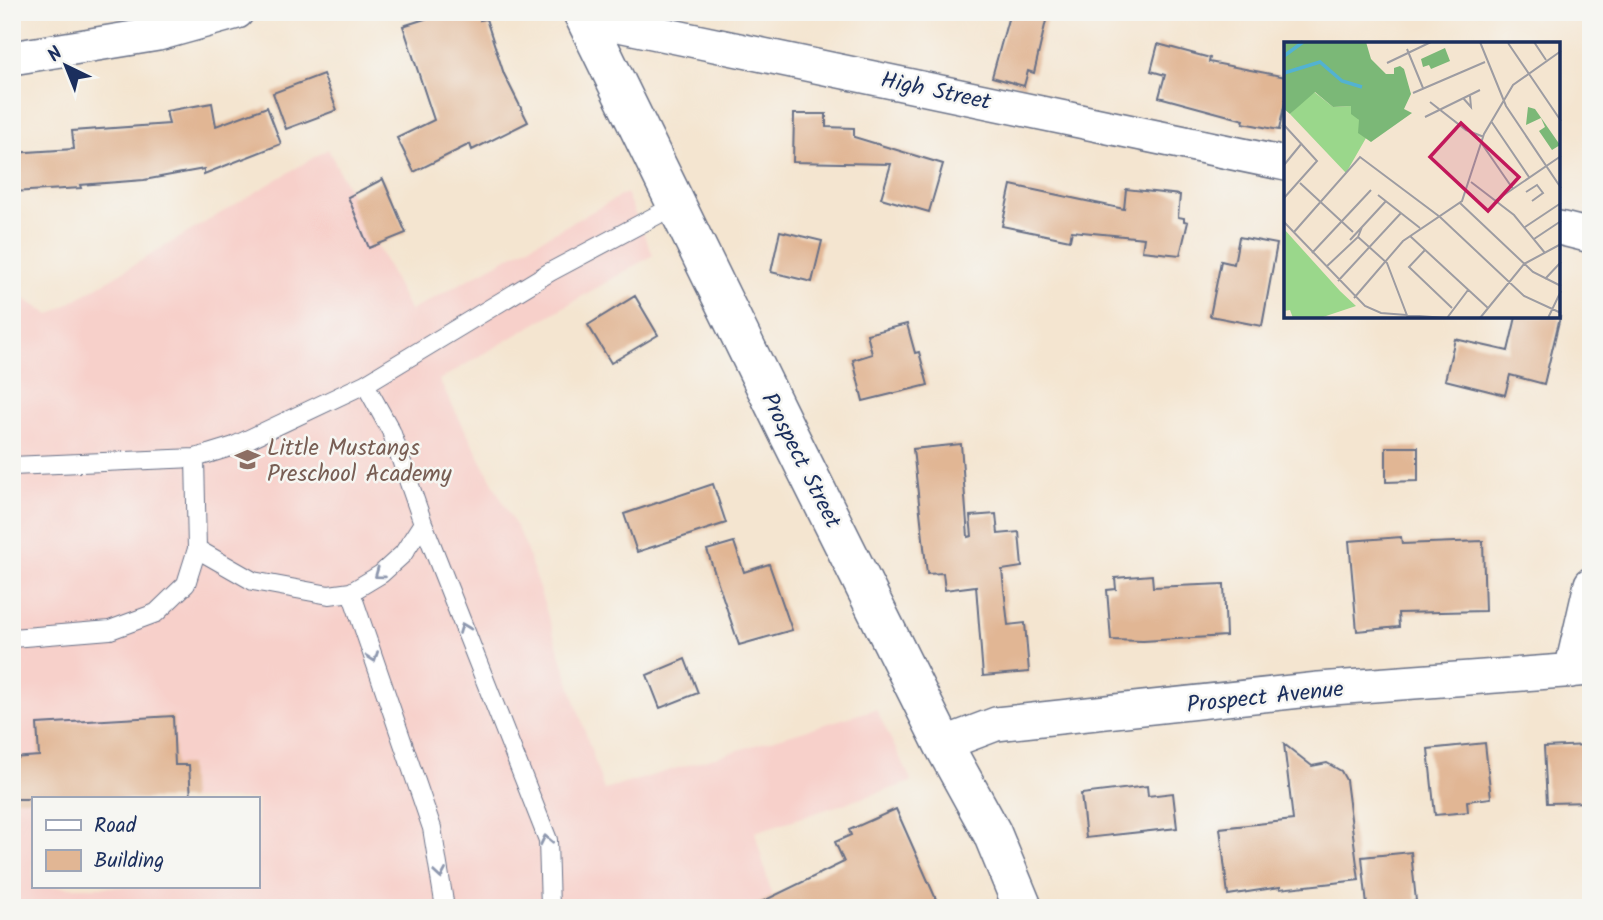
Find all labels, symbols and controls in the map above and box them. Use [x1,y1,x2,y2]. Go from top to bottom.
north arrow [32,32,102,102]
text: N [41,40,70,70]
inset map [1284,42,1561,318]
street label: High Street [877,63,995,121]
street label: Prospect Street [751,387,850,536]
place label: Little Mustangs Preschool Academy [267,431,452,493]
school or university icon: Little Mustangs Preschool Academy [233,446,261,474]
one-way arrow [374,566,387,578]
one-way arrow [459,622,473,634]
one-way arrow [365,650,379,662]
street label: Prospect Avenue [1185,672,1346,724]
legend [32,797,259,888]
text: Road [94,810,137,843]
one-way arrow [539,834,554,846]
text: Building [94,845,164,878]
one-way arrow [432,868,447,880]

